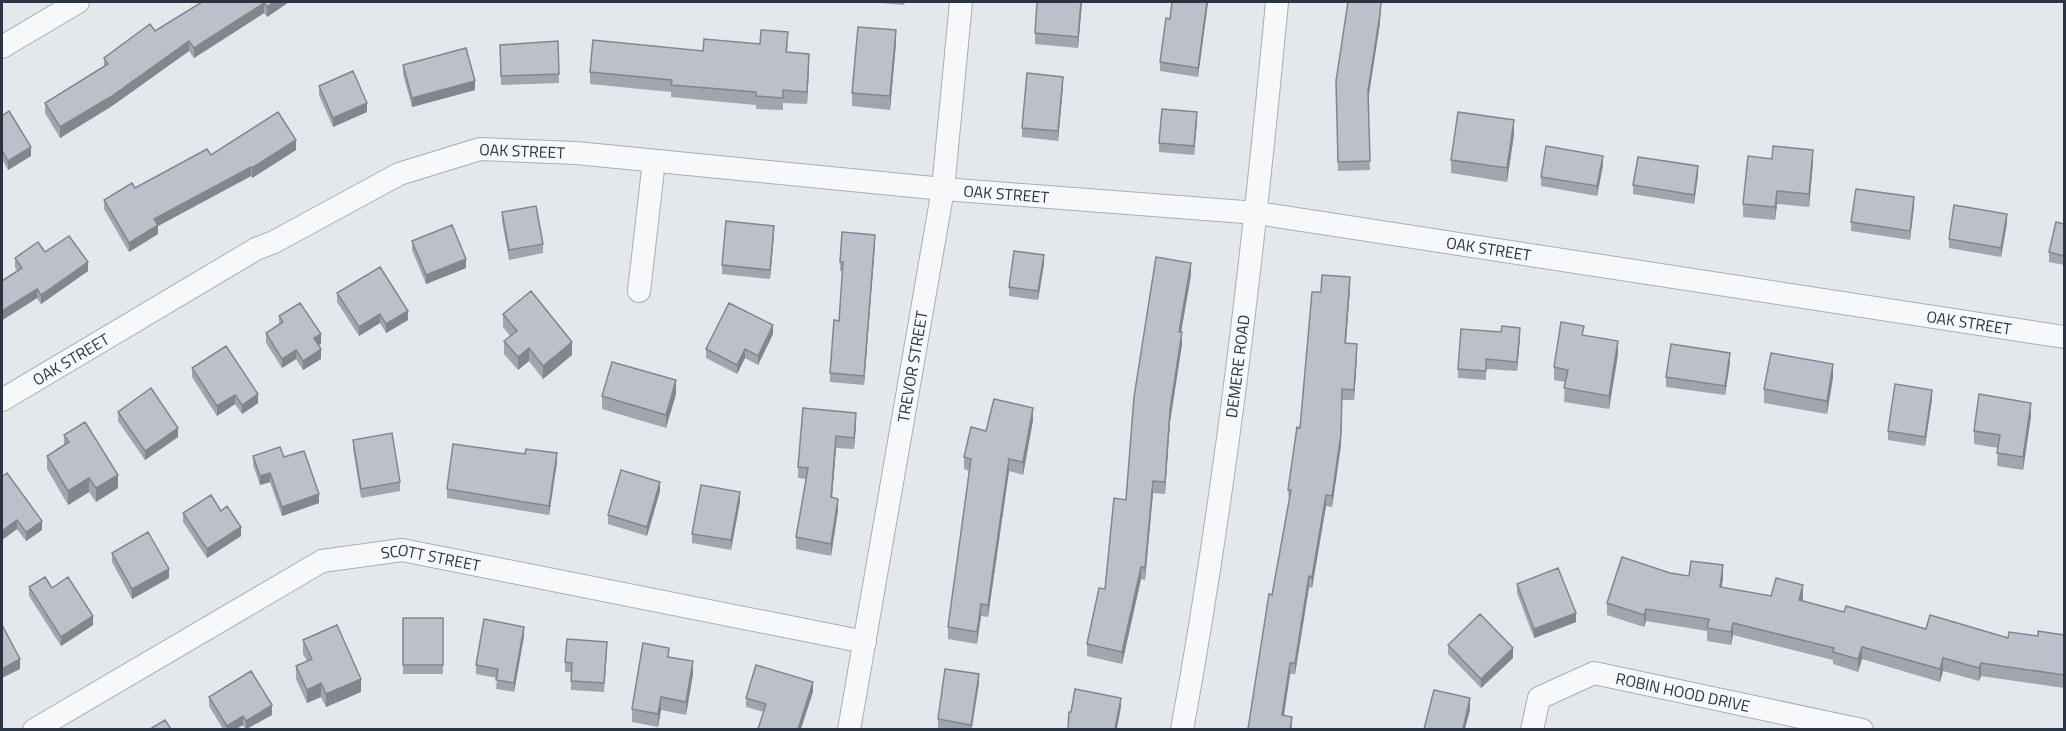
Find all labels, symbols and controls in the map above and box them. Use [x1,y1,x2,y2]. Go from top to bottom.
street label: OAK STREET [479,137,566,165]
street label: OAK STREET [962,179,1050,209]
street label: OAK STREET [1444,230,1533,267]
street label: OAK STREET [1925,304,2014,341]
street label: TREVOR STREET [891,308,934,424]
street label: DEMERE ROAD [1219,313,1256,419]
street label: OAK STREET [28,327,114,391]
street label: SCOTT STREET [379,537,483,577]
street label: ROBIN HOOD DRIVE [1614,666,1752,718]

